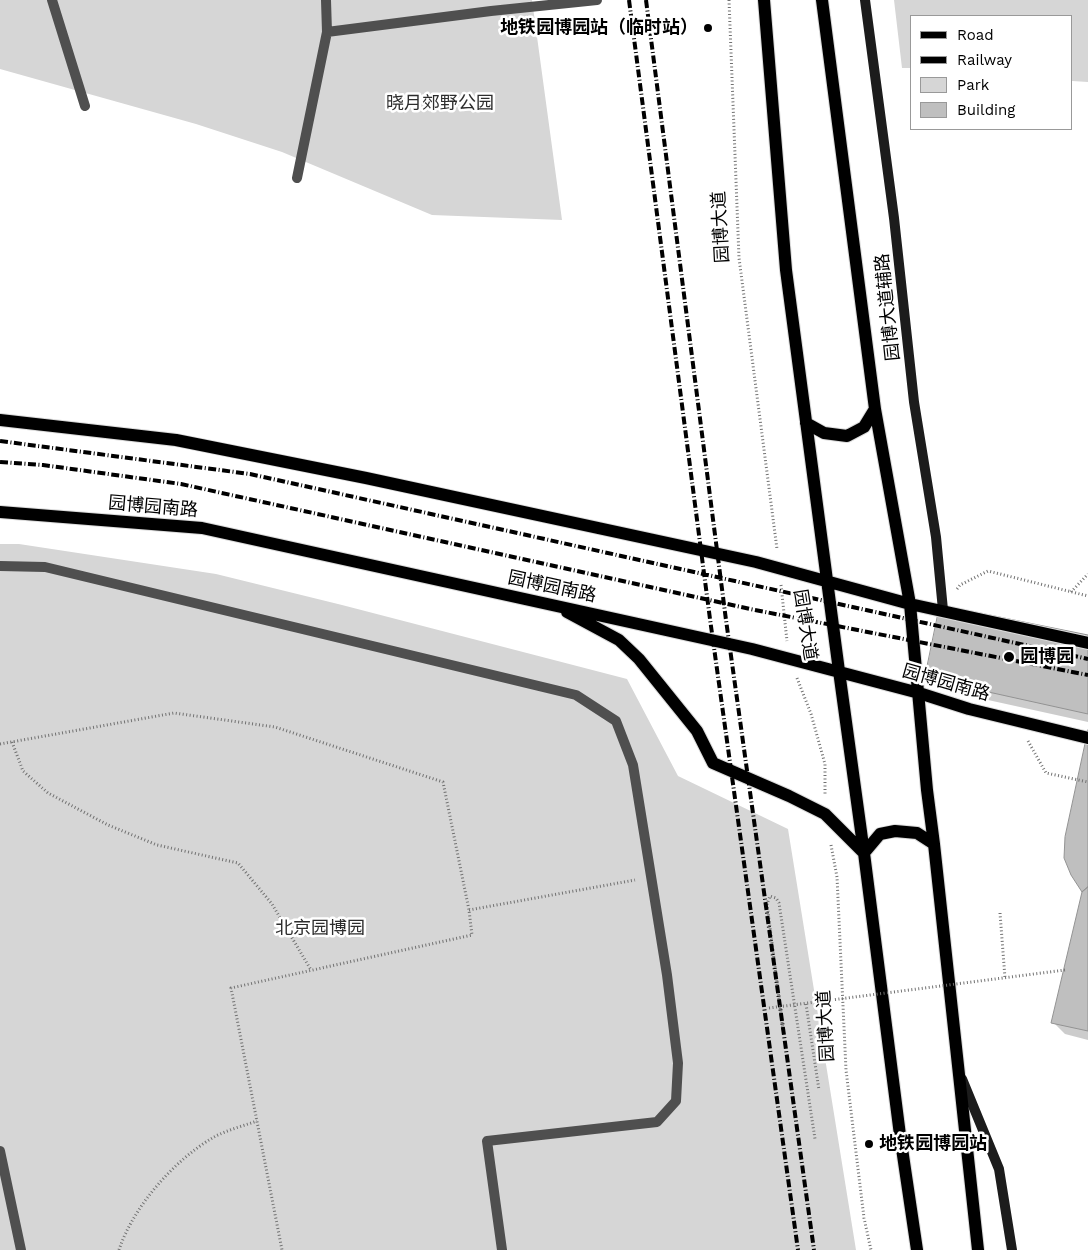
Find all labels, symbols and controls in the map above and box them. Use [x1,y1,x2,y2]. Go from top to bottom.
legend [910,15,1073,130]
place label: 地铁园博园站（临时站） [500,17,698,39]
marker: 地铁园博园站（临时站） [702,22,714,34]
text: Road [957,26,994,44]
text: Railway [957,51,1012,69]
text: Park [957,76,989,94]
park label: 晓月郊野公园 [386,93,494,115]
text: Building [957,101,1015,119]
street label: 园博大道 [708,190,734,264]
street label: 园博大道辅路 [872,252,904,362]
street label: 园博园南路 [107,492,199,522]
street label: 园博园南路 [506,567,598,607]
street label: 园博大道 [789,588,821,662]
place label: 园博园 [1020,646,1074,668]
marker: 园博园 [1002,650,1016,664]
street label: 园博园南路 [900,660,992,706]
park label: 北京园博园 [275,918,365,940]
street label: 园博大道 [813,989,839,1063]
place label: 地铁园博园站 [879,1133,987,1155]
marker: 地铁园博园站 [863,1138,875,1150]

